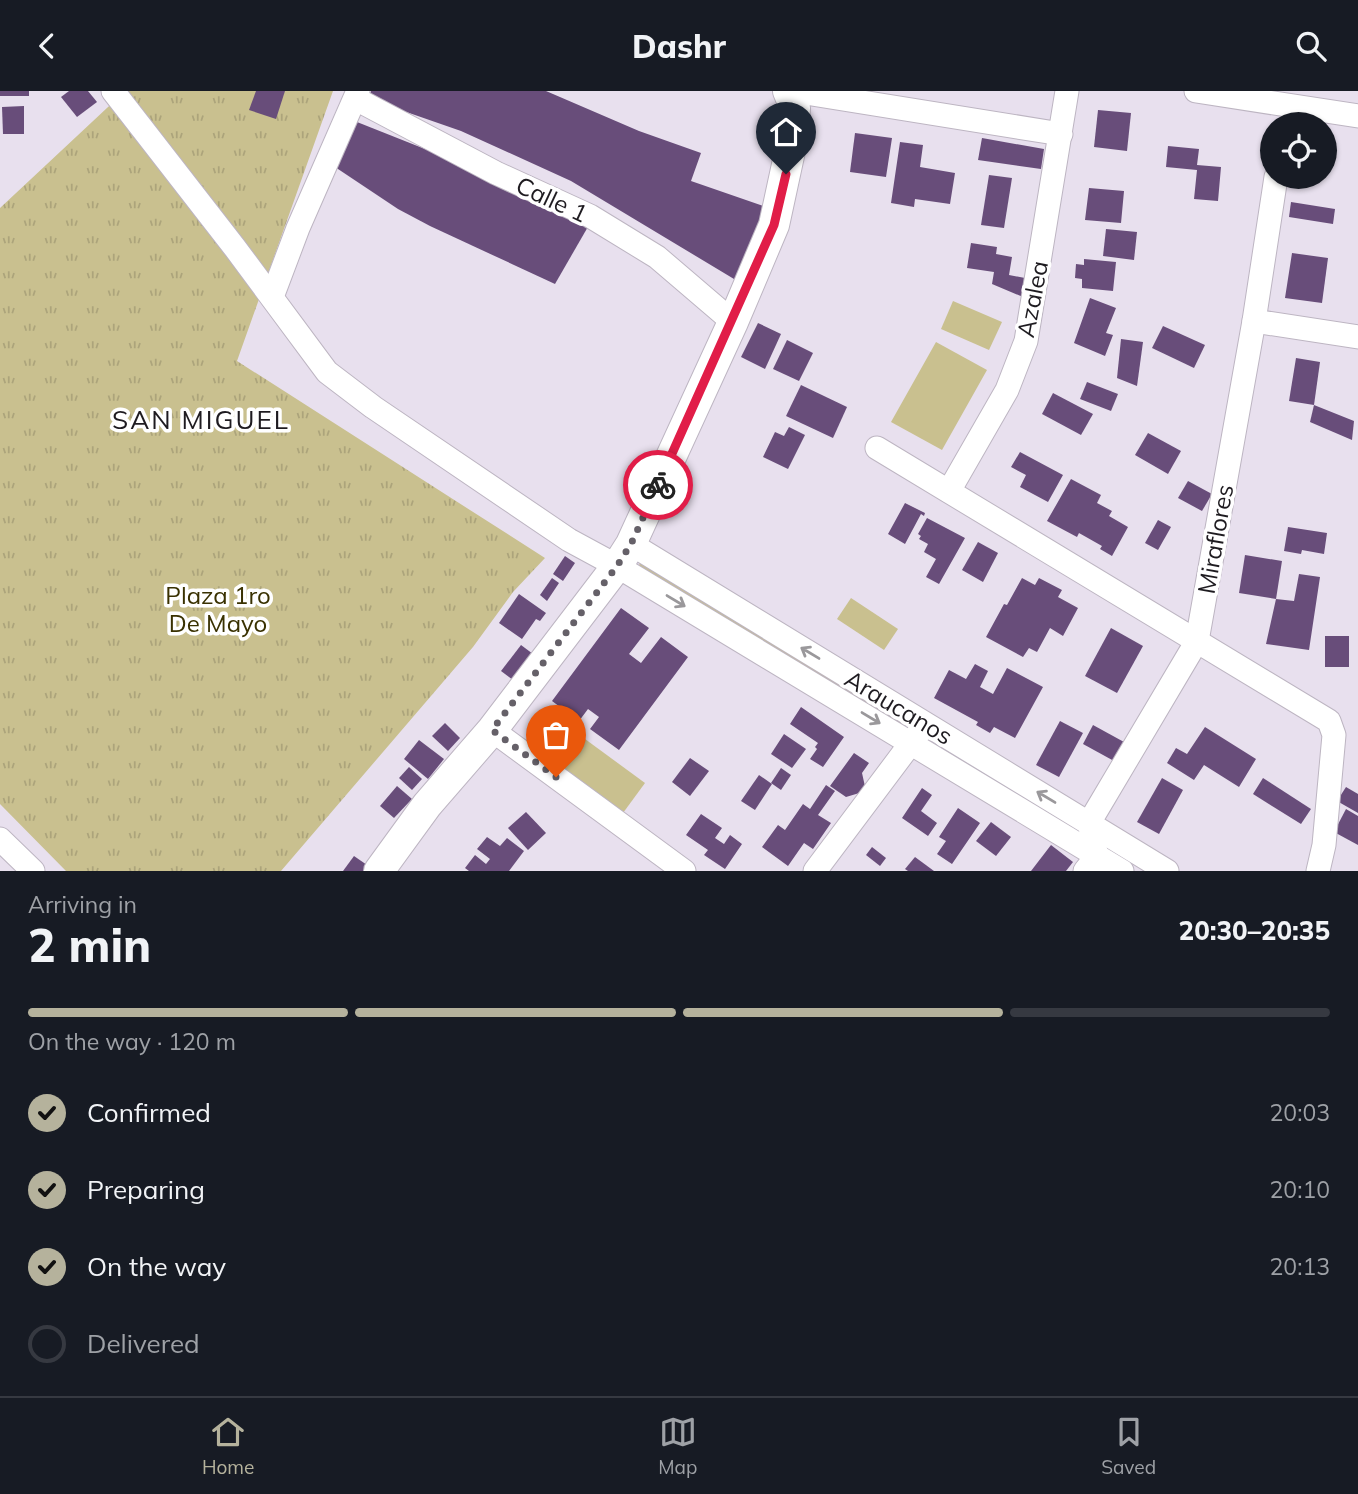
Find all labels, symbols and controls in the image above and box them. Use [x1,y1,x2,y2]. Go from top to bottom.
text: Dashr [632,26,726,66]
icon: back [28,27,66,65]
icon: search [1292,27,1330,65]
pin [756,102,816,174]
map controls [1260,112,1337,189]
button: locate [1260,112,1337,189]
icon: home [767,113,805,151]
street label: Calle 1 [511,169,593,229]
street label: Azalea [1010,258,1054,340]
district label: SAN MIGUEL [112,403,290,436]
courier [623,450,693,520]
icon: bike [639,466,677,504]
street label: Miraflores [1191,482,1239,596]
park label: Plaza 1ro De Mayo [165,580,271,638]
one-way arrow [665,594,685,608]
one-way arrow [801,646,821,660]
street label: Araucanos [840,663,958,751]
pin [526,705,586,777]
one-way arrow [861,711,881,725]
icon: bag [537,716,575,754]
one-way arrow [1037,790,1057,804]
text: Arriving in [28,890,137,919]
text: 20:30–20:35 [1179,914,1330,947]
text: 2 min [28,916,151,974]
text: On the way · 120 m [28,1027,236,1056]
icon: check [28,1094,66,1132]
text: Confirmed [87,1096,211,1129]
text: 20:03 [1270,1098,1330,1127]
icon: check [28,1171,66,1209]
text: Preparing [87,1173,205,1206]
text: 20:10 [1270,1175,1330,1204]
icon: check [28,1248,66,1286]
text: On the way [87,1250,226,1283]
text: 20:13 [1270,1252,1330,1281]
text: Delivered [87,1327,200,1360]
tab: Home [202,1413,254,1479]
tab: Map [658,1413,697,1479]
tab: Saved [1101,1413,1156,1479]

